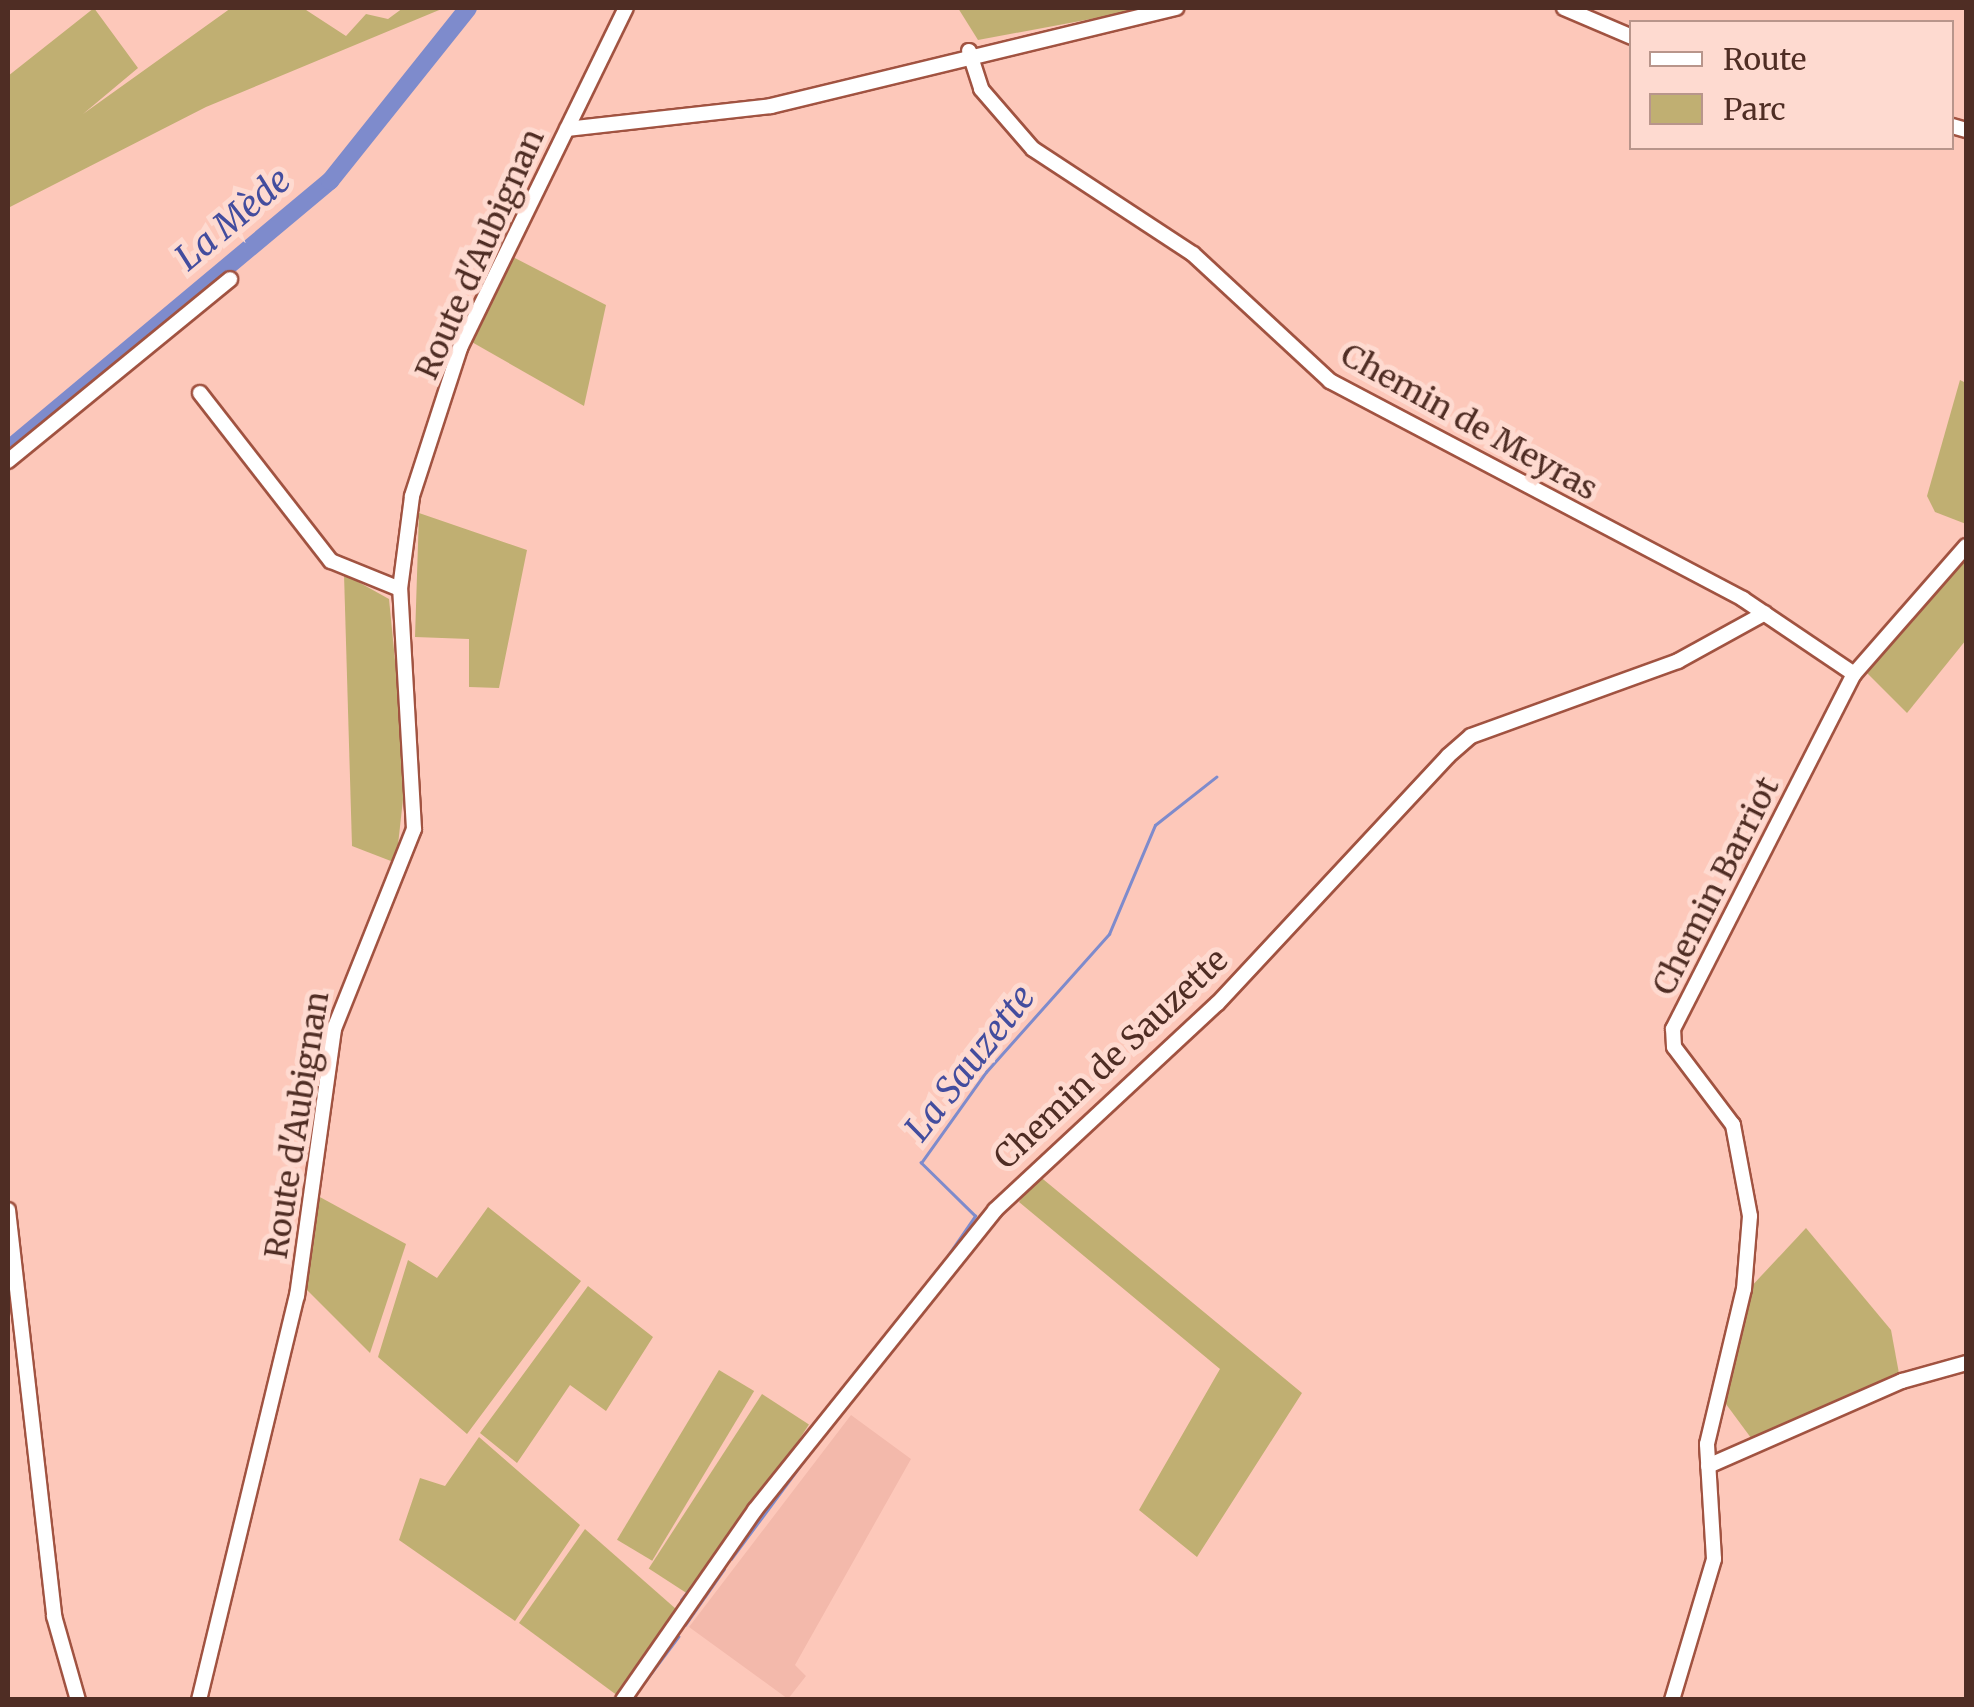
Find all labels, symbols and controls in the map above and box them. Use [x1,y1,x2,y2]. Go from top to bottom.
legend [1629,20,1954,150]
text: Route [1723,40,1806,78]
text: Parc [1723,90,1786,128]
street label: Route d'Aubignan [408,123,552,385]
water label: La Mède [167,159,299,279]
street label: Chemin de Meyras [1334,336,1604,508]
street label: Chemin Barriot [1645,771,1787,1001]
street label: Chemin de Sauzette [986,941,1236,1177]
water label: La Sauzette [896,977,1044,1149]
street label: Route d'Aubignan [257,989,337,1261]

